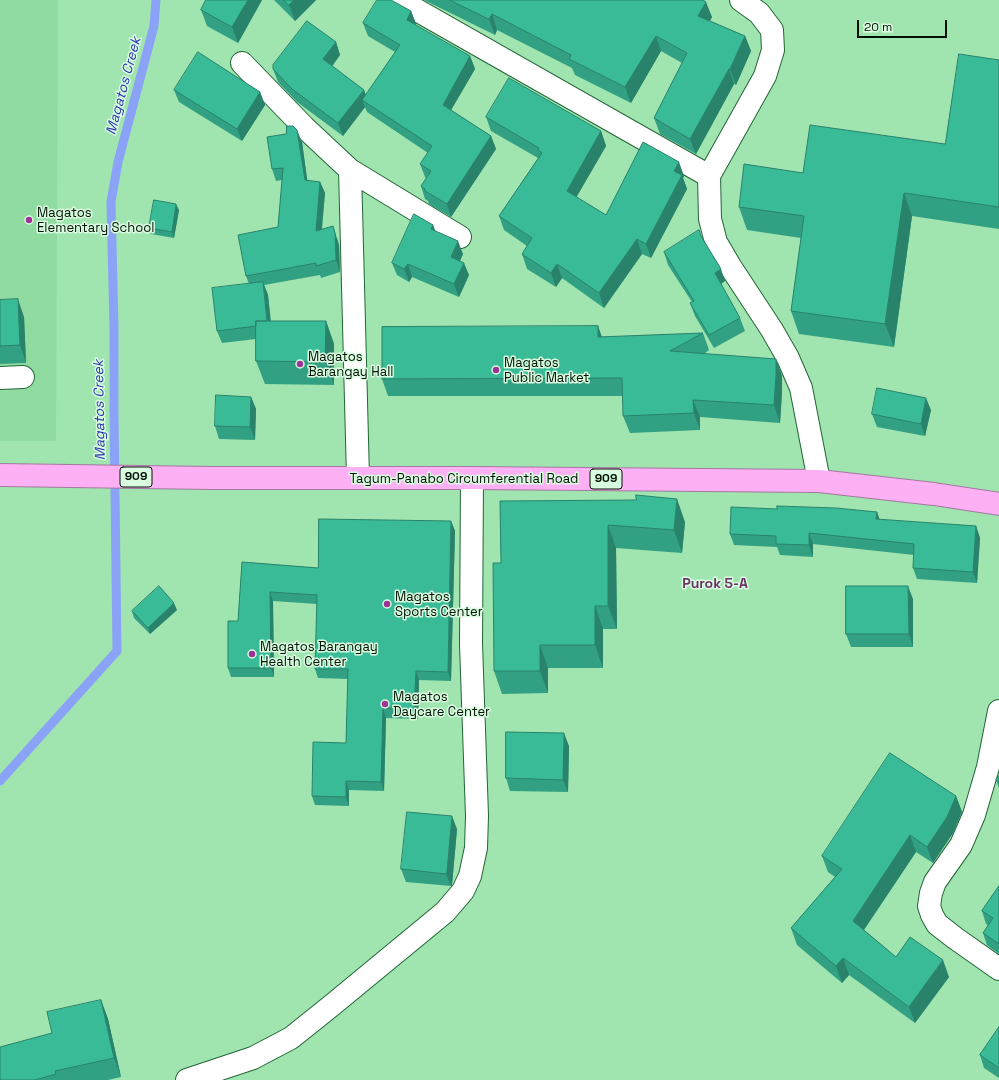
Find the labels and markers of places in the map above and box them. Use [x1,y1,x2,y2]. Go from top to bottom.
place label: Magatos Elementary School [37,205,154,236]
marker: Magatos Elementary School [24,215,34,225]
place label: Magatos Barangay Hall [308,349,394,380]
place label: Magatos Public Market [504,355,589,386]
marker: Magatos Barangay Hall [295,359,305,369]
marker: Magatos Public Market [491,365,501,375]
place label: Magatos Sports Center [395,589,483,620]
marker: Magatos Sports Center [382,599,392,609]
place label: Magatos Barangay Health Center [260,639,378,670]
marker: Magatos Barangay Health Center [247,649,257,659]
place label: Magatos Daycare Center [393,689,490,720]
marker: Magatos Daycare Center [380,699,390,709]

